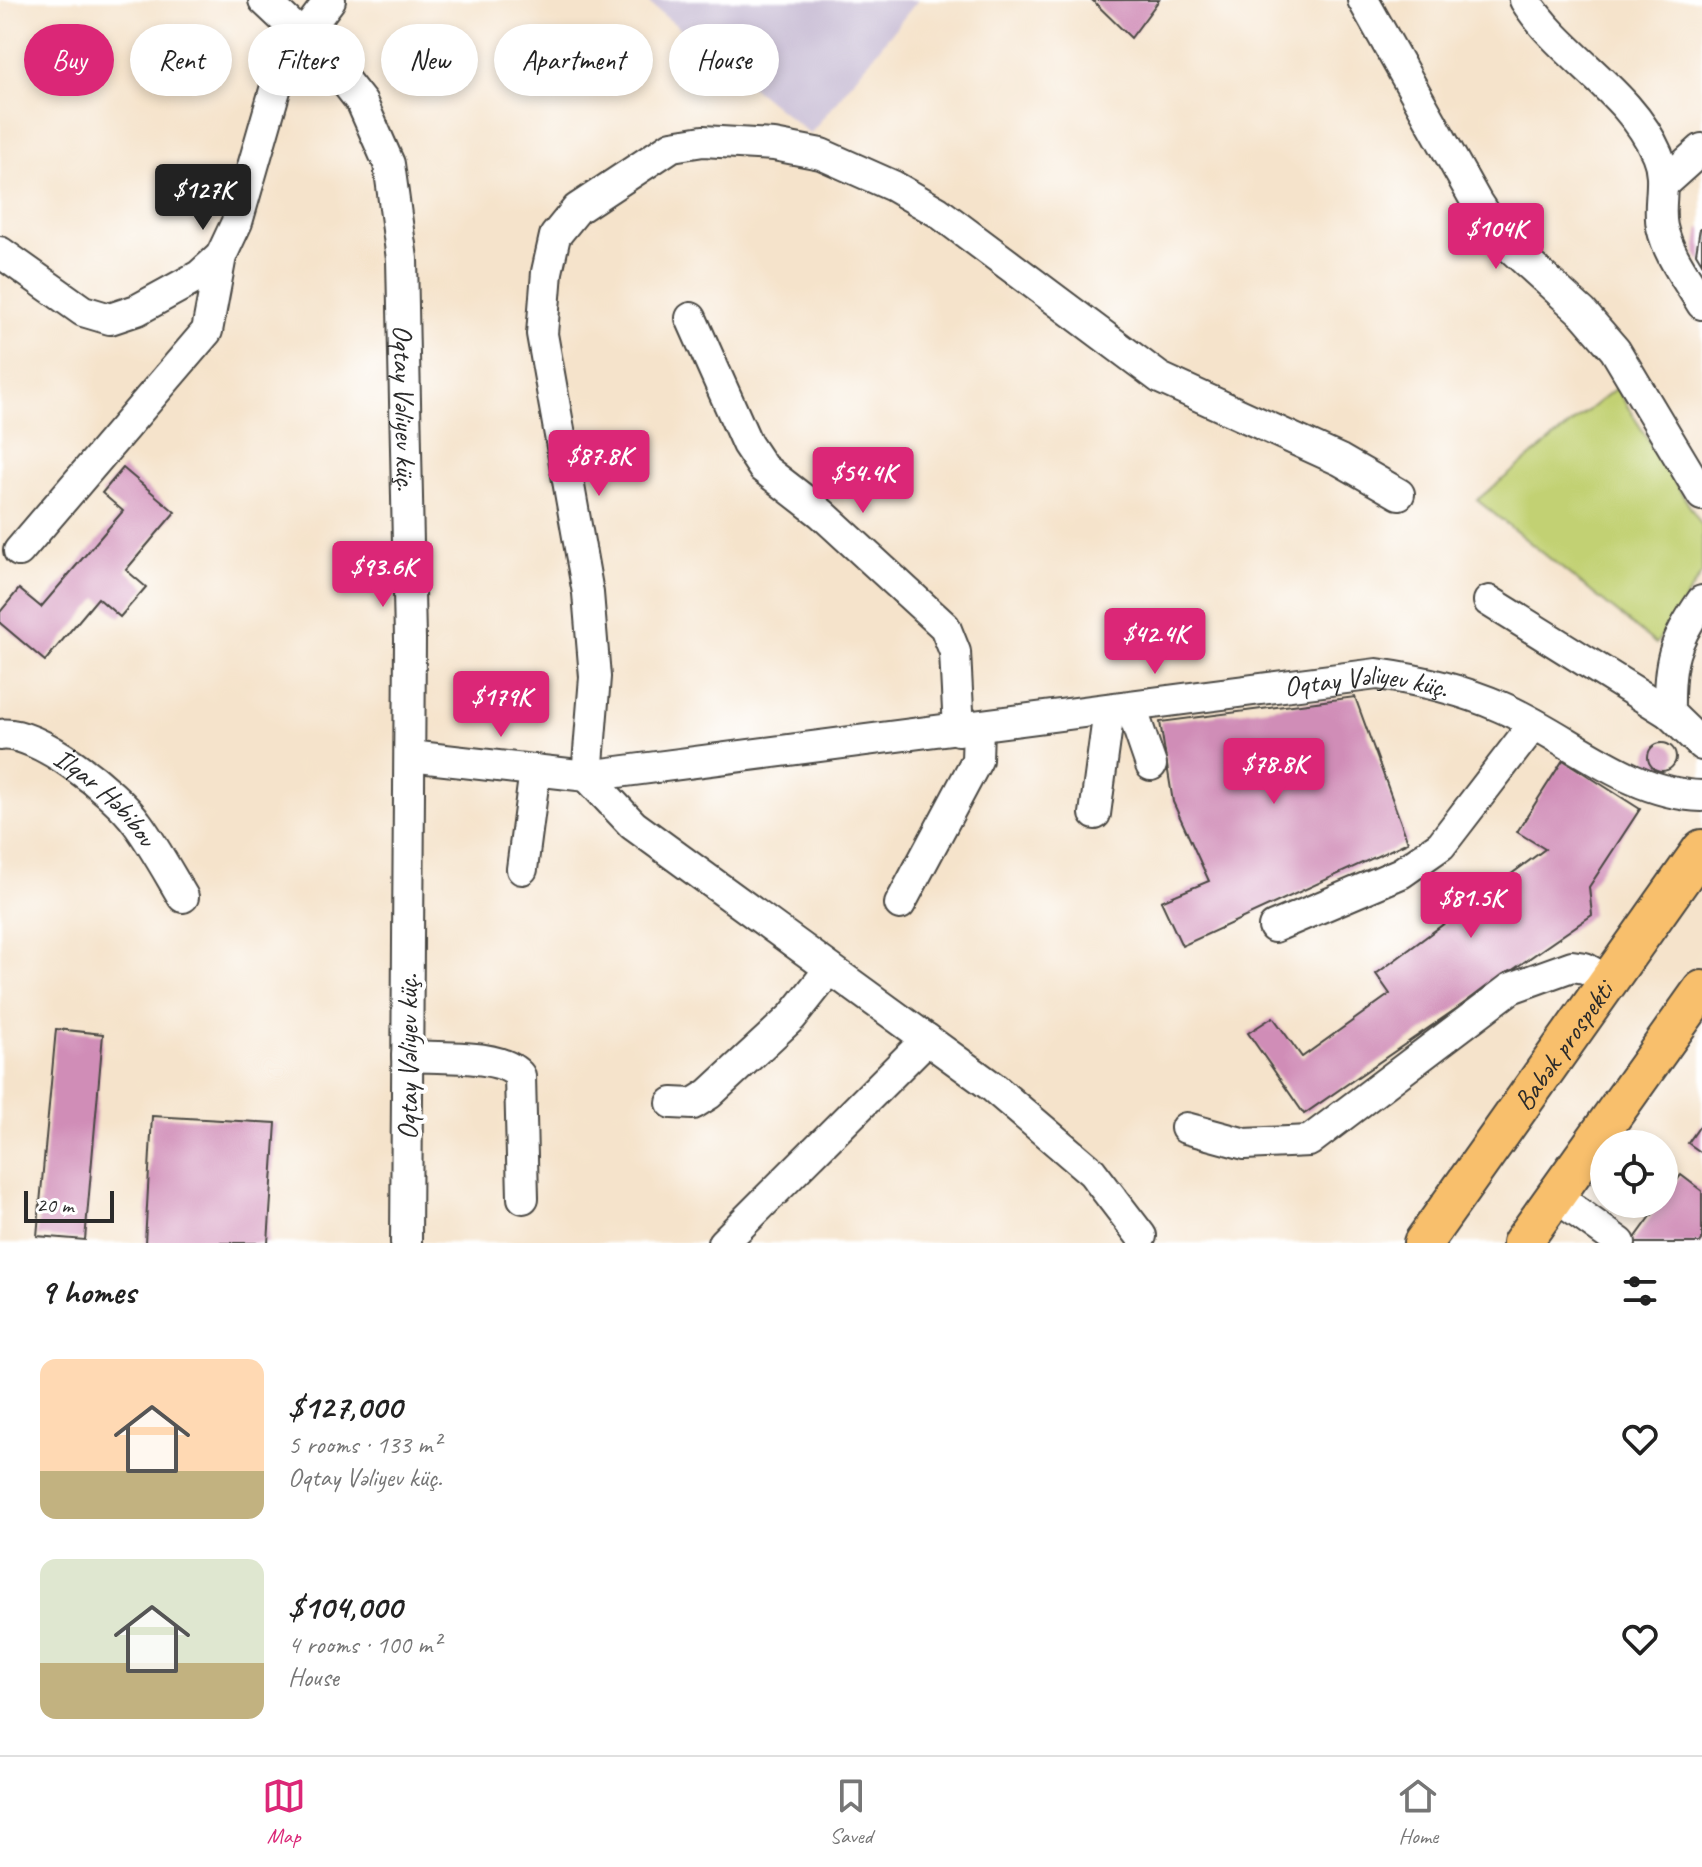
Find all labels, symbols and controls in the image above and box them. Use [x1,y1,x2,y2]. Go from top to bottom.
chip: Buy [24,24,114,96]
chip: Rent [130,24,232,96]
chip: Filters [248,24,365,96]
chip: New [381,24,478,96]
chip: Apartment [494,24,653,96]
chip: House [669,24,779,96]
pin: $127K [147,164,259,232]
text: $127K [173,173,233,206]
pin: $104K [1440,203,1552,271]
text: $104K [1466,212,1526,245]
street label: Oqtay Vəliyev küç. [385,324,424,492]
pin: $87.8K [534,430,664,498]
text: $87.8K [566,439,632,472]
pin: $54.4K [798,447,928,515]
text: $54.4K [831,456,895,489]
pin: $93.6K [318,541,448,609]
text: $93.6K [350,550,416,583]
pin: $42.4K [1090,608,1220,676]
text: $42.4K [1122,617,1188,650]
street label: Oqtay Vəliyev küç. [1282,656,1453,706]
pin: $179K [445,671,557,739]
text: $179K [471,680,531,713]
pin: $78.8K [1209,738,1339,806]
street label: İlqar Həbibov [47,740,166,855]
text: $78.8K [1241,747,1307,780]
pin: $81.5K [1406,872,1536,940]
text: $81.5K [1439,881,1503,914]
street label: Babək prospekti [1506,972,1623,1117]
street label: Oqtay Vəliyev küç. [390,974,425,1140]
map controls [1590,1130,1678,1218]
button: locate [1590,1130,1678,1218]
scale bar [24,1187,114,1223]
text: 20 m [36,1191,73,1219]
icon: filters [1618,1269,1662,1313]
text: 9 homes [40,1270,136,1313]
text: $127,000 [288,1385,402,1428]
icon: home [104,1391,200,1487]
icon: heart [1618,1417,1662,1461]
text: 5 rooms · 133 m² [288,1428,440,1461]
text: Oqtay Vəliyev küç. [288,1461,442,1494]
text: $104,000 [288,1585,402,1628]
icon: home [104,1591,200,1687]
icon: heart [1618,1617,1662,1661]
text: 4 rooms · 100 m² [288,1628,440,1661]
text: House [288,1661,339,1694]
tab: Map [262,1774,306,1850]
tab: Saved [829,1774,873,1850]
tab: Home [1396,1774,1440,1850]

